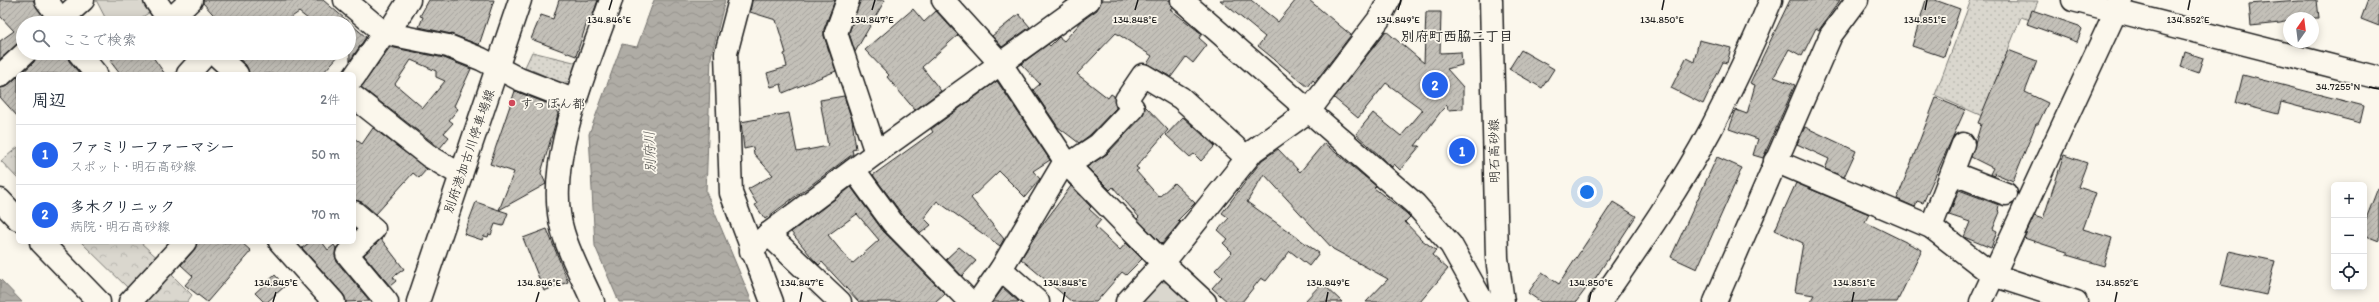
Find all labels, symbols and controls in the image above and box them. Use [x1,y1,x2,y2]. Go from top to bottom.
north arrow [2283,12,2319,48]
text: 134.846°E [587,13,631,26]
text: 134.847°E [850,13,894,26]
text: 134.848°E [1113,13,1157,26]
text: 134.849°E [1376,13,1420,26]
text: 134.850°E [1640,13,1684,26]
text: 134.851°E [1904,13,1947,26]
text: 134.852°E [2166,13,2210,26]
search box [16,16,356,60]
icon: search [30,27,52,49]
district label: 別府町西脇二丁目 [1401,28,1513,45]
text: ここで検索 [62,31,137,49]
pin: 2 [1422,70,1448,100]
text: 34.7255°N [2316,80,2360,93]
street label: 別府港加古川停車場線 [441,86,498,215]
text: 周辺 [32,90,66,110]
text: 2件 [320,92,340,107]
place label: すっぽん都 [520,96,585,111]
marker: すっぽん都 [507,98,517,108]
street label: 明石高砂線 [1486,117,1502,184]
water label: 別府川 [641,131,659,173]
pin: 1 [1449,136,1475,166]
text: ファミリーファーマシー [70,138,235,156]
text: 1 [42,147,48,162]
text: 50 m [311,147,340,162]
text: スポット · 明石高砂線 [70,159,196,174]
your location [1577,182,1597,202]
map controls [2331,182,2367,290]
button: + [2331,182,2367,218]
text: 多木クリニック [70,198,175,216]
text: 2 [42,207,48,222]
text: 70 m [312,207,340,222]
button: − [2331,218,2367,254]
text: 病院 · 明石高砂線 [70,219,170,234]
button: locate [2331,254,2367,290]
text: 134.845°E [254,276,298,289]
text: 134.846°E [517,276,561,289]
text: 134.847°E [780,276,824,289]
text: 134.848°E [1043,276,1087,289]
text: 134.849°E [1306,276,1350,289]
text: 134.850°E [1569,276,1613,289]
text: 134.851°E [1833,276,1876,289]
text: 134.852°E [2095,276,2139,289]

